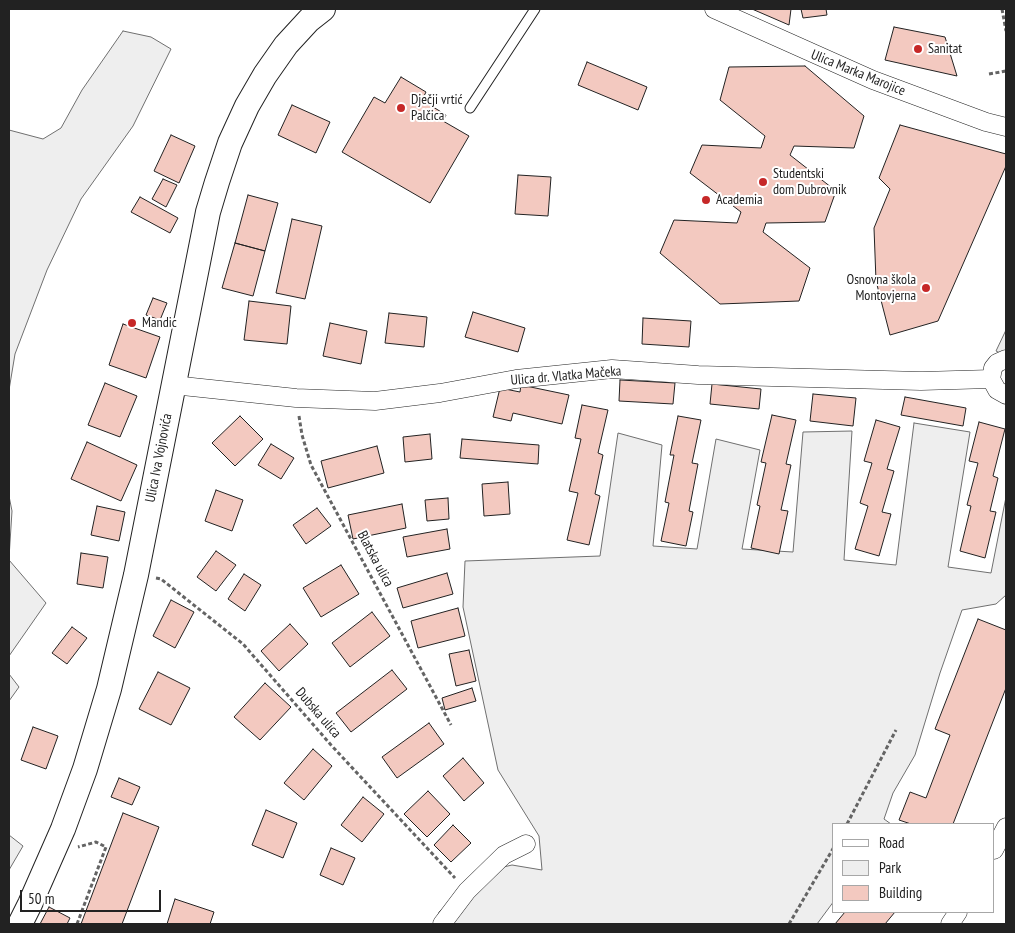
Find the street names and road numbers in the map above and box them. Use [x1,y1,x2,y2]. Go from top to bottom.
street label: Ulica Marka Marojice [808,46,908,100]
street label: Ulica dr. Vlatka Mačeka [510,363,622,389]
street label: Ulica Iva Vojnovića [142,412,176,504]
street label: Blatska ulica [353,528,397,590]
street label: Dubska ulica [292,684,344,742]

